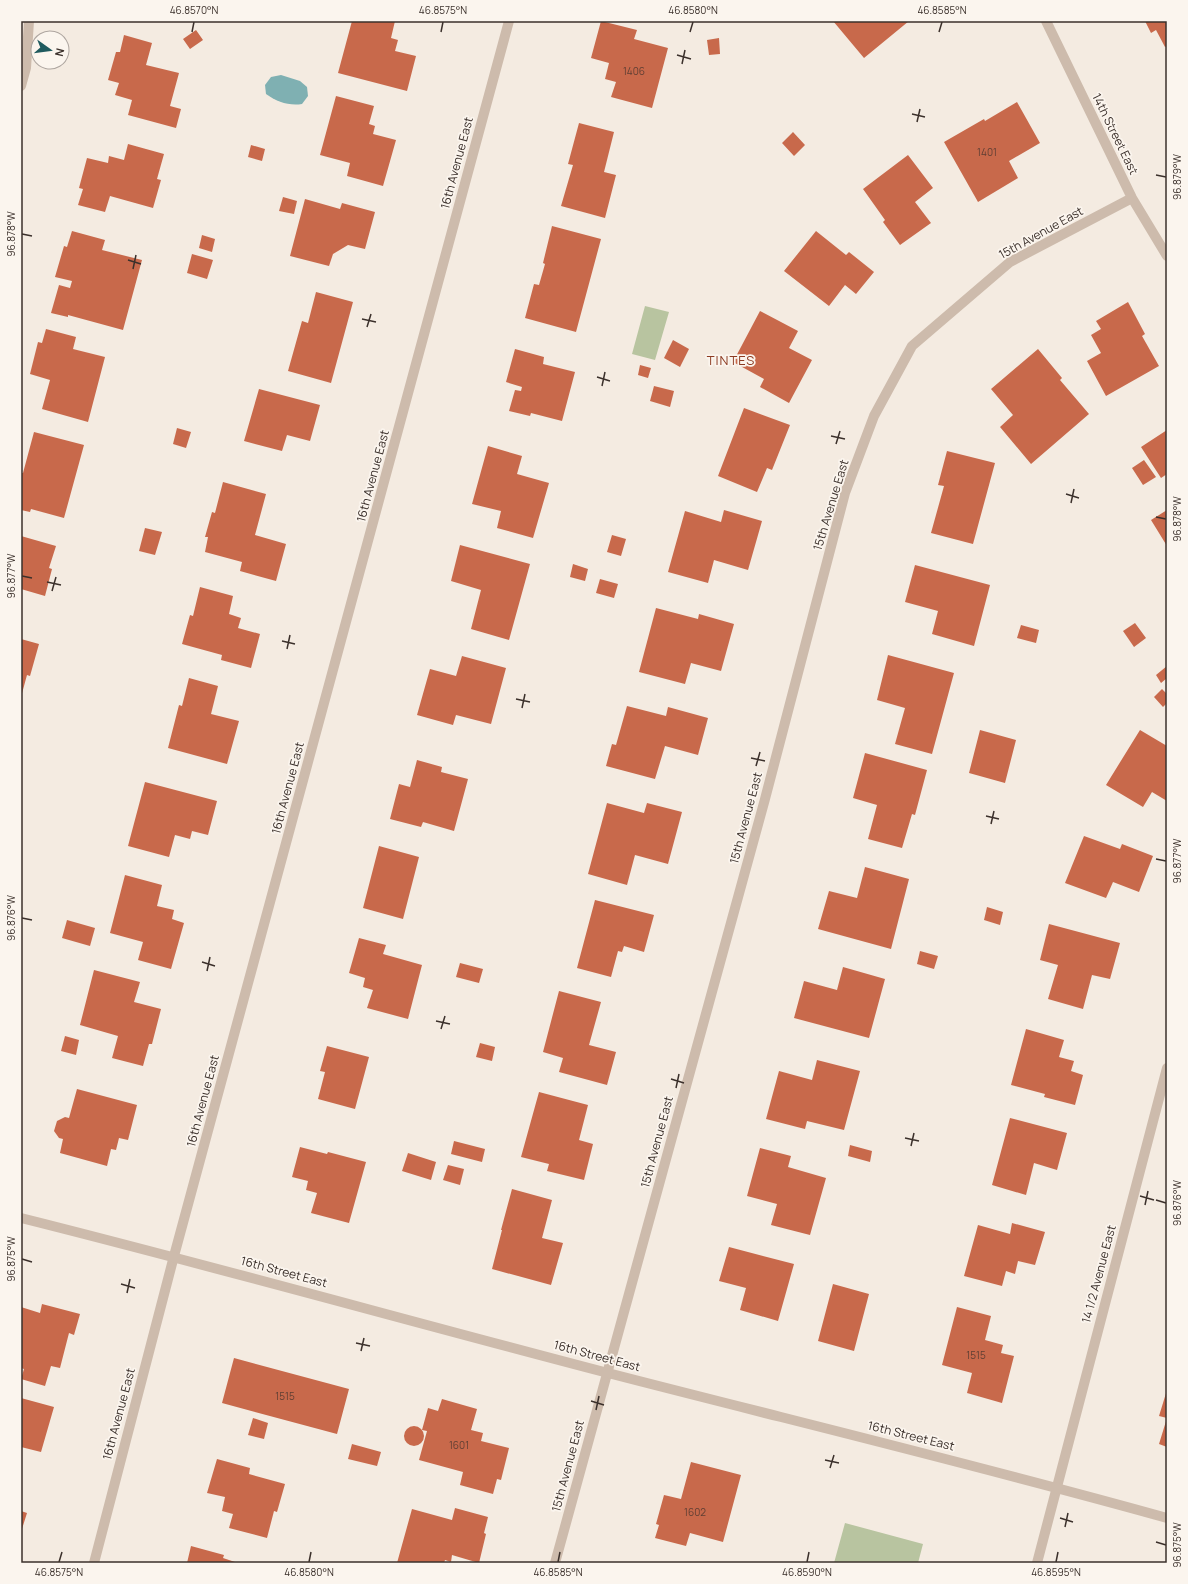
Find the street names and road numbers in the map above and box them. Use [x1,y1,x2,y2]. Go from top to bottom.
street label: 14th Street East [1088,90,1143,177]
street label: 16th Avenue East [436,115,477,211]
street label: 15th Avenue East [996,202,1086,263]
street label: 16th Avenue East [352,428,393,524]
street label: 15th Avenue East [809,457,852,552]
street label: 16th Avenue East [267,740,308,836]
street label: 15th Avenue East [725,770,766,865]
street label: 16th Avenue East [182,1053,223,1149]
street label: 15th Avenue East [636,1094,677,1189]
street label: 14 1/2 Avenue East [1077,1223,1120,1325]
street label: 16th Street East [239,1252,329,1291]
street label: 16th Street East [552,1336,642,1375]
street label: 16th Avenue East [98,1366,139,1462]
street label: 16th Street East [866,1417,956,1455]
street label: 15th Avenue East [547,1418,588,1513]

